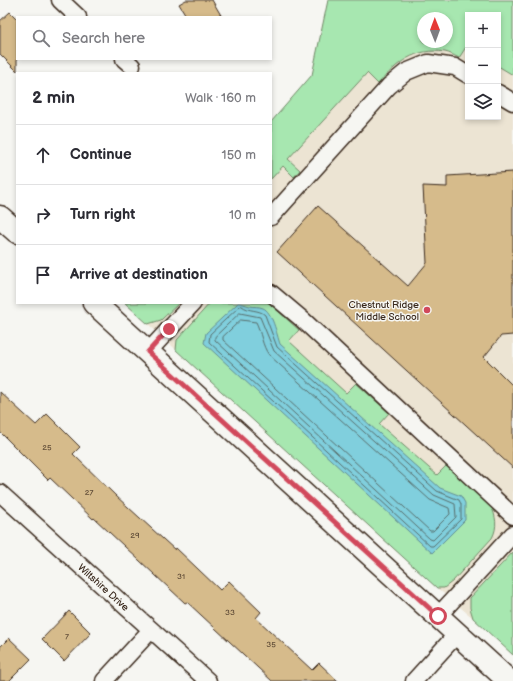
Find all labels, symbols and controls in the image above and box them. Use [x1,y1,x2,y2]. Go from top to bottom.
north arrow [417,12,453,48]
map controls [465,12,501,120]
button: + [465,12,501,48]
search box [16,16,272,60]
icon: search [30,27,52,49]
text: Search here [62,29,145,48]
button: − [465,48,501,84]
button: layers [465,84,501,120]
text: 2 min [32,88,75,108]
text: Walk · 160 m [185,90,256,106]
icon: ahead [32,144,54,166]
text: Continue [70,145,132,164]
text: 150 m [222,147,256,163]
icon: right [32,204,54,226]
text: Turn right [70,205,135,224]
text: 10 m [229,207,256,223]
icon: arrive [32,264,54,286]
text: Arrive at destination [70,265,208,284]
place label: Chestnut Ridge Middle School [349,299,419,323]
marker: Chestnut Ridge Middle School [422,305,432,315]
route end [160,320,178,338]
house number: 25 [42,443,52,452]
house number: 27 [85,488,93,497]
house number: 29 [130,531,140,540]
street label: Wiltshire Drive [75,561,131,614]
house number: 31 [177,572,185,581]
route start [429,607,447,625]
house number: 33 [225,608,235,617]
house number: 7 [65,632,69,641]
house number: 35 [266,640,276,649]

